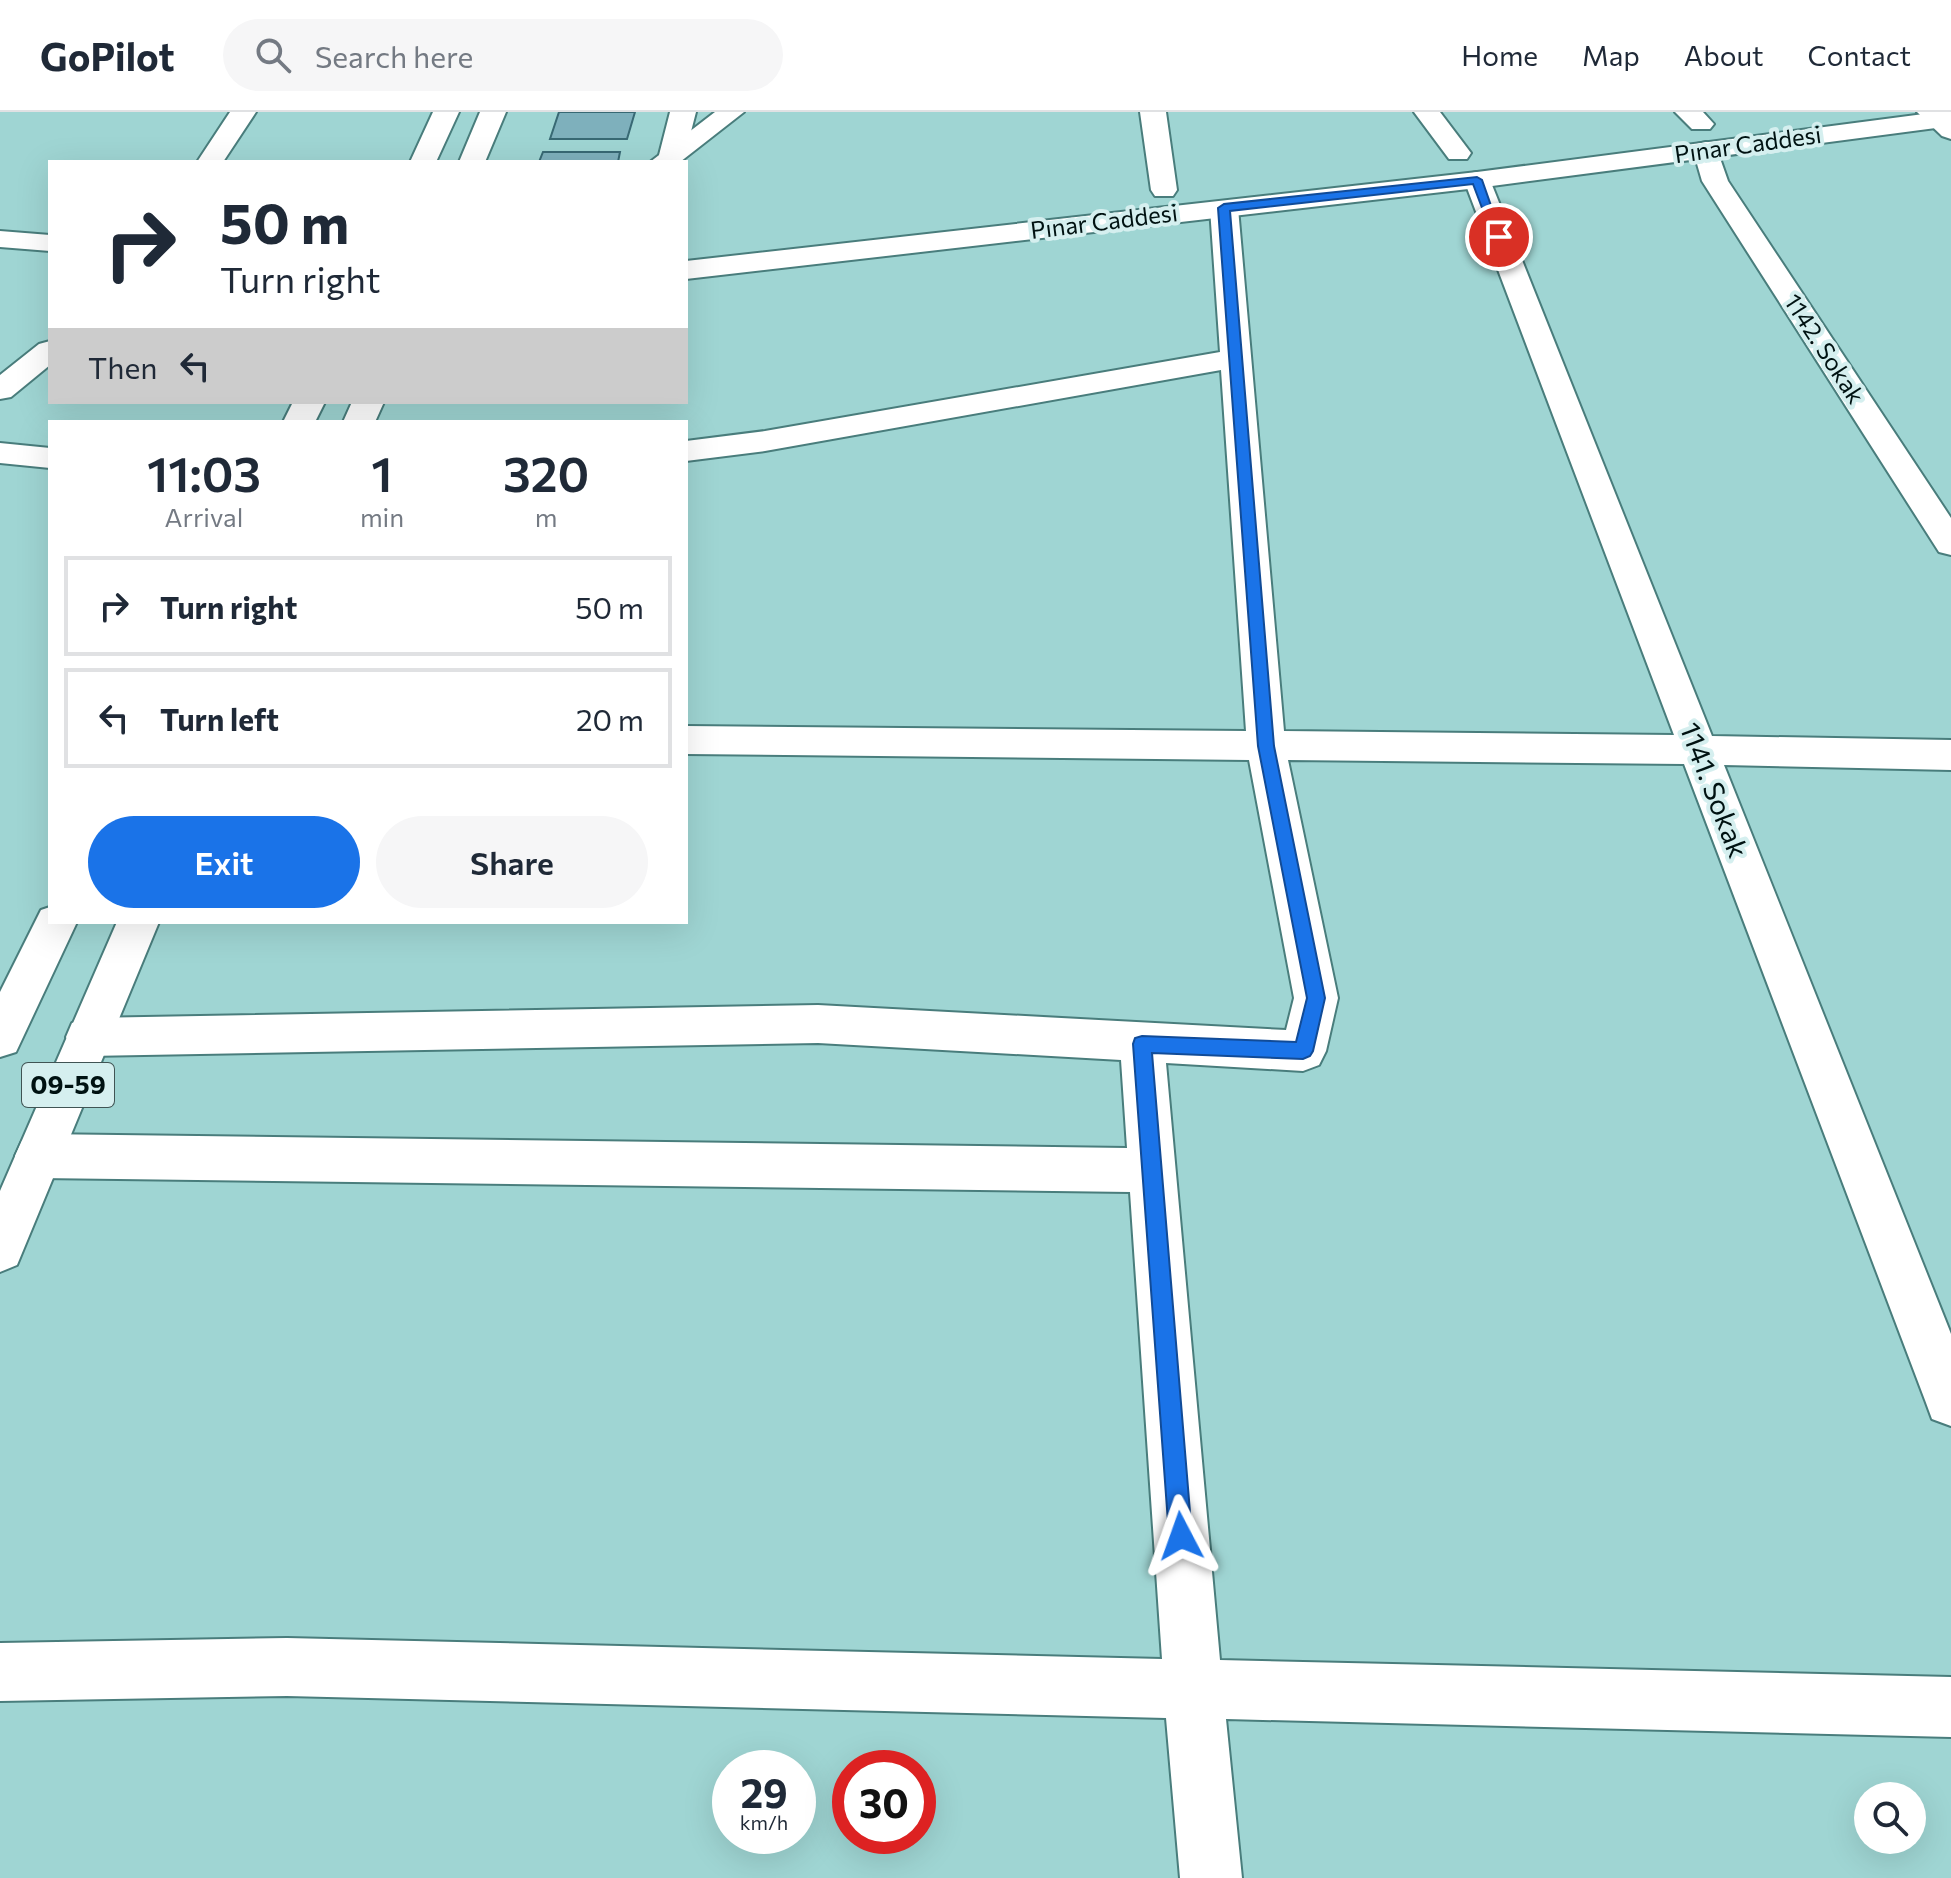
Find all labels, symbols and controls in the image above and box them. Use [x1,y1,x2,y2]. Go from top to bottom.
search box [223,19,783,91]
text: GoPilot [40,32,175,79]
icon: search [251,33,295,77]
text: Search here [315,37,473,74]
text: Home [1461,38,1538,72]
text: Map [1582,38,1640,72]
text: About [1684,38,1764,72]
text: Contact [1808,38,1911,72]
street label: Pınar Caddesi [1672,119,1823,168]
text: 50 m [220,187,349,256]
icon: right [88,192,192,296]
street label: Pınar Caddesi [1029,197,1179,244]
pin [1465,203,1533,271]
icon: arrive [1477,215,1521,259]
text: Turn right [220,256,381,300]
street label: 1142. Sokak [1779,288,1871,409]
icon: left [173,344,217,388]
text: Then [88,348,157,385]
text: 11:03 [147,443,261,502]
text: 1 [371,443,393,502]
text: 320 [503,443,589,502]
text: Arrival [165,501,243,532]
text: min [360,501,404,532]
text: m [535,501,557,532]
icon: right [92,584,136,628]
text: Turn right [160,588,297,625]
text: 50 m [575,588,644,625]
icon: left [92,696,136,740]
text: Turn left [160,700,279,737]
text: 20 m [576,700,644,737]
street label: 1141. Sokak [1674,717,1756,862]
button: Exit [88,816,360,908]
button: Share [376,816,648,908]
road number: 09-59 [22,1063,114,1107]
position arrow [1139,1494,1223,1578]
speed limit sign: 30 [832,1750,936,1854]
text: 29 [740,1767,788,1816]
map controls [1854,1782,1926,1854]
button: search [1854,1782,1926,1854]
text: km/h [740,1810,788,1834]

